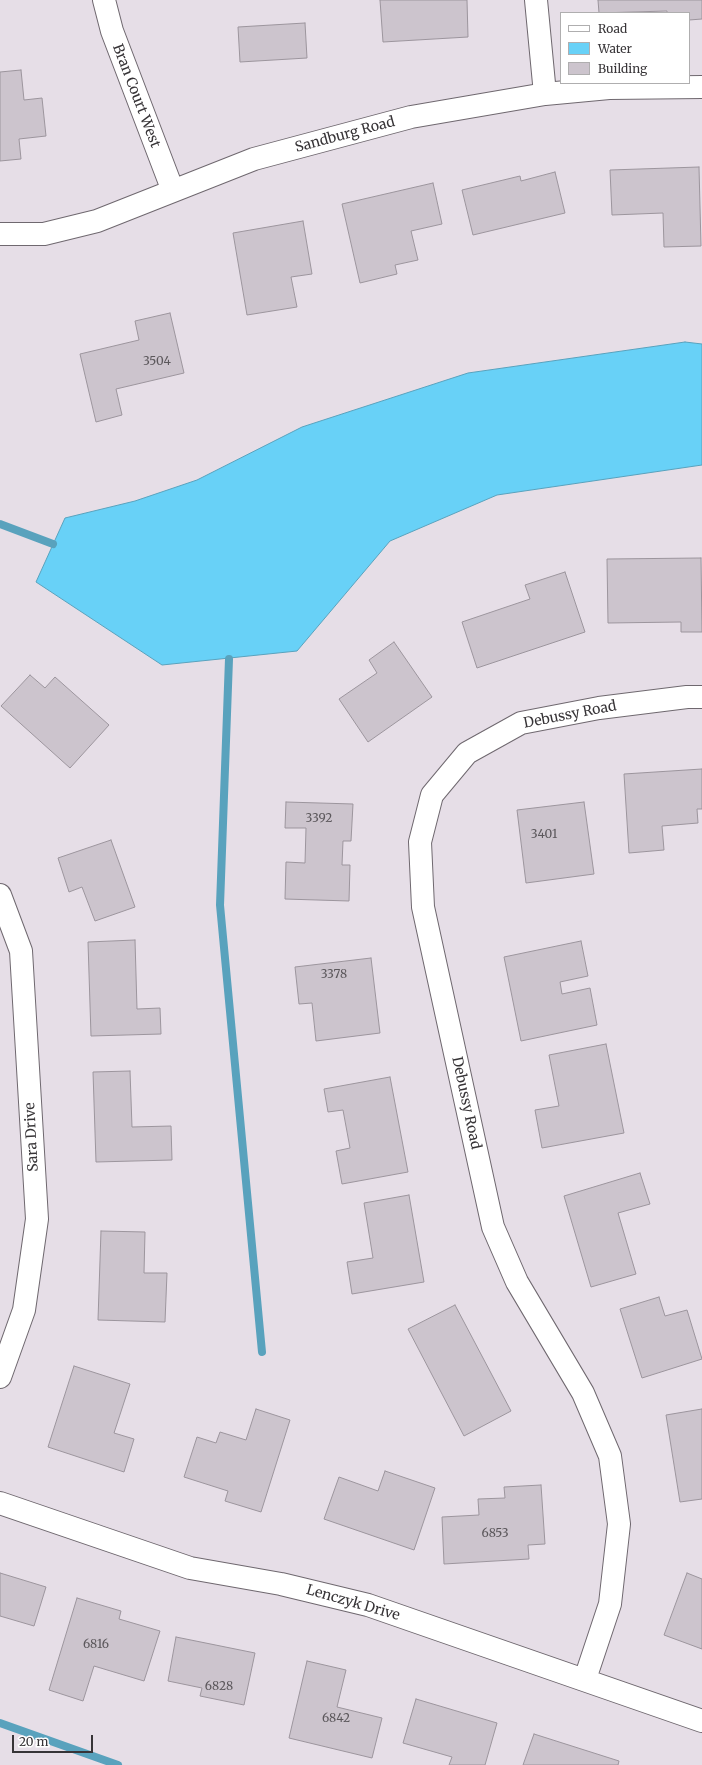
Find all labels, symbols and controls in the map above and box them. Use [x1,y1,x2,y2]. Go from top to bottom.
legend [560,12,690,84]
text: Road [598,21,627,36]
text: Water [598,41,632,56]
street label: Bran Court West [109,42,163,150]
text: Building [598,61,647,76]
street label: Sandburg Road [293,114,397,156]
house number: 3504 [143,355,171,369]
street label: Debussy Road [522,698,618,732]
house number: 3392 [306,812,332,826]
house number: 3401 [531,828,557,842]
house number: 3378 [321,968,347,982]
street label: Debussy Road [448,1055,484,1151]
street label: Sara Drive [22,1102,42,1172]
house number: 6853 [481,1527,509,1541]
street label: Lenczyk Drive [304,1582,402,1624]
house number: 6816 [83,1638,109,1652]
house number: 6828 [205,1680,233,1694]
house number: 6842 [322,1712,350,1726]
scale bar [14,1727,95,1753]
text: 20 m [19,1734,48,1749]

